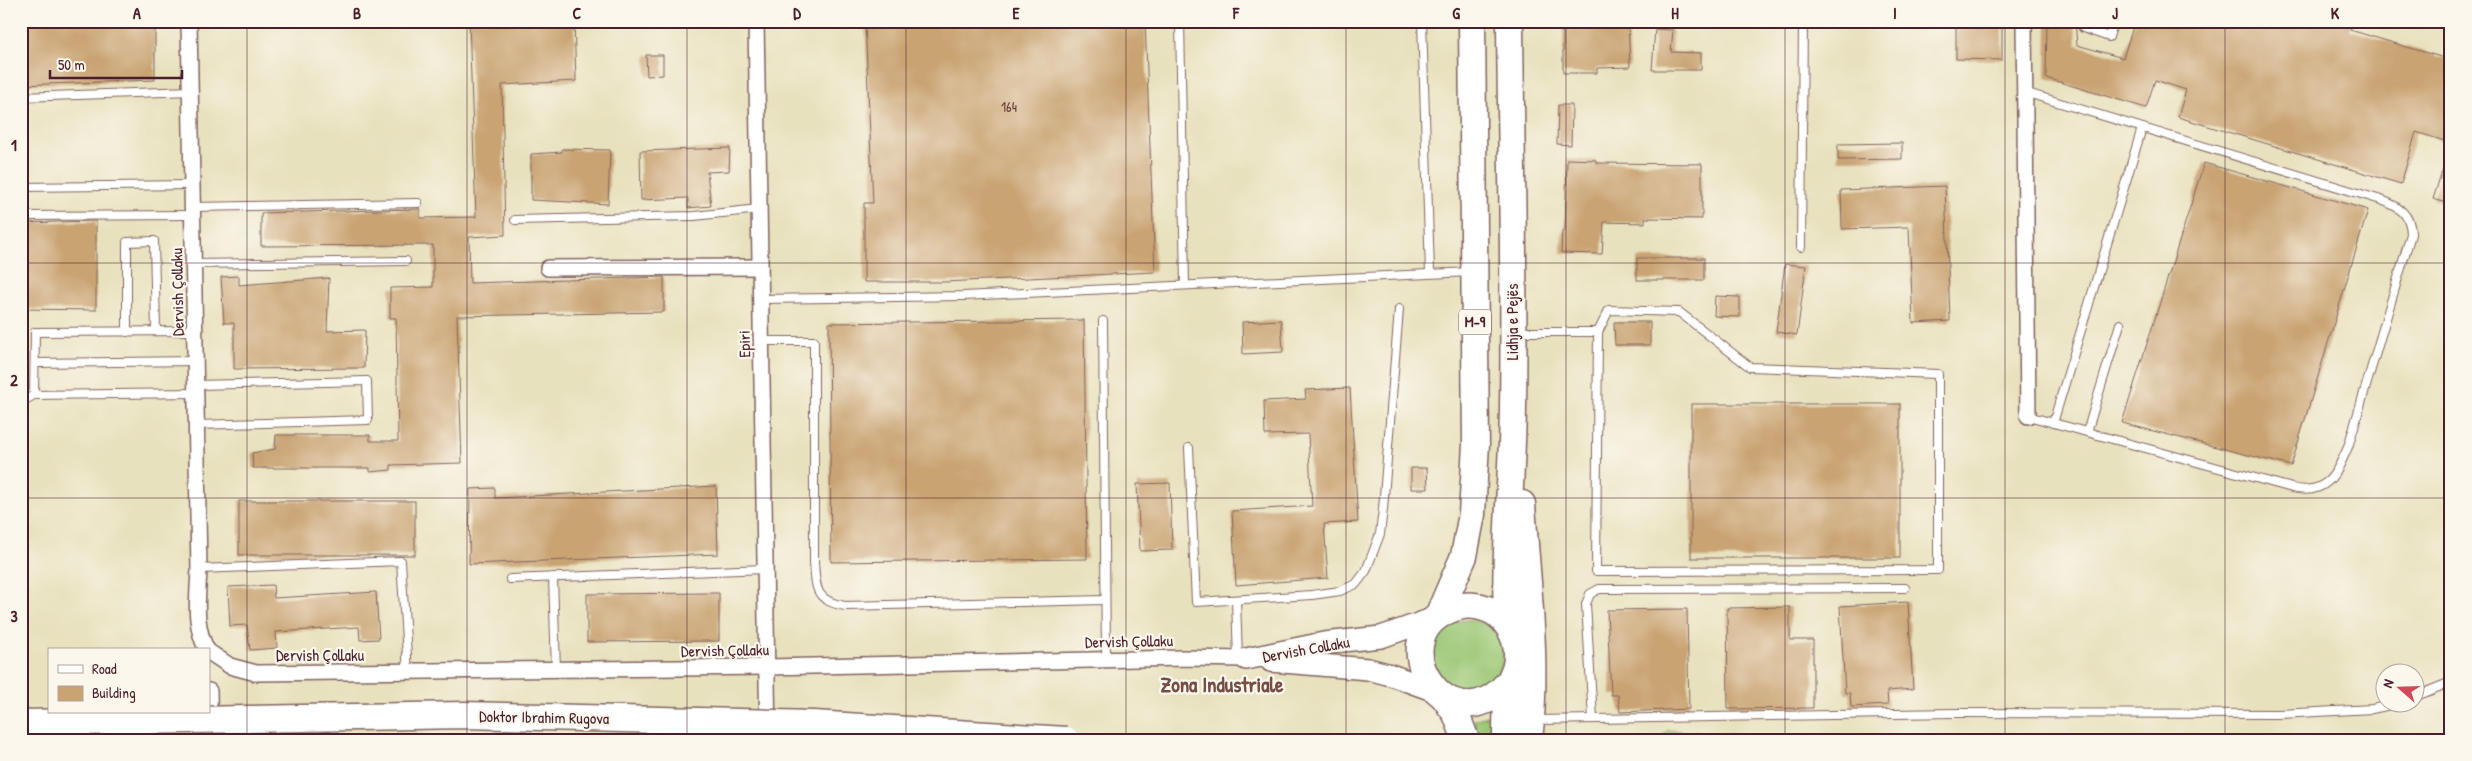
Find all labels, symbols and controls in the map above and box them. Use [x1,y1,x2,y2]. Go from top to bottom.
text: A [133,2,141,24]
text: B [353,2,361,24]
text: C [573,2,582,24]
text: D [793,2,801,24]
text: E [1012,2,1020,24]
text: F [1232,2,1240,24]
text: G [1452,2,1460,24]
text: H [1671,2,1679,24]
text: I [1893,2,1897,24]
text: J [2112,2,2118,24]
text: K [2331,2,2340,24]
scale bar [50,48,182,80]
text: 50 m [58,54,85,75]
house number: 164 [1001,97,1017,116]
text: 1 [11,134,17,156]
street label: Dervish Çollaku [165,247,189,336]
street label: Lidhja e Pejës [1501,284,1523,360]
road number: M-9 [1459,310,1491,334]
street label: Epiri [733,330,755,358]
text: 2 [10,369,18,391]
text: 3 [10,605,18,627]
street label: Dervish Çollaku [1085,629,1174,653]
street label: Dervish Collaku [1261,630,1352,667]
street label: Dervish Çollaku [681,638,770,662]
street label: Dervish Çollaku [276,644,365,666]
legend [48,648,210,714]
text: Road [92,658,117,679]
north arrow [2374,664,2424,714]
district label: Zona Industriale [1161,670,1284,699]
text: N [2377,676,2398,690]
text: Building [92,682,136,703]
street label: Doktor Ibrahim Rugova [479,705,609,729]

